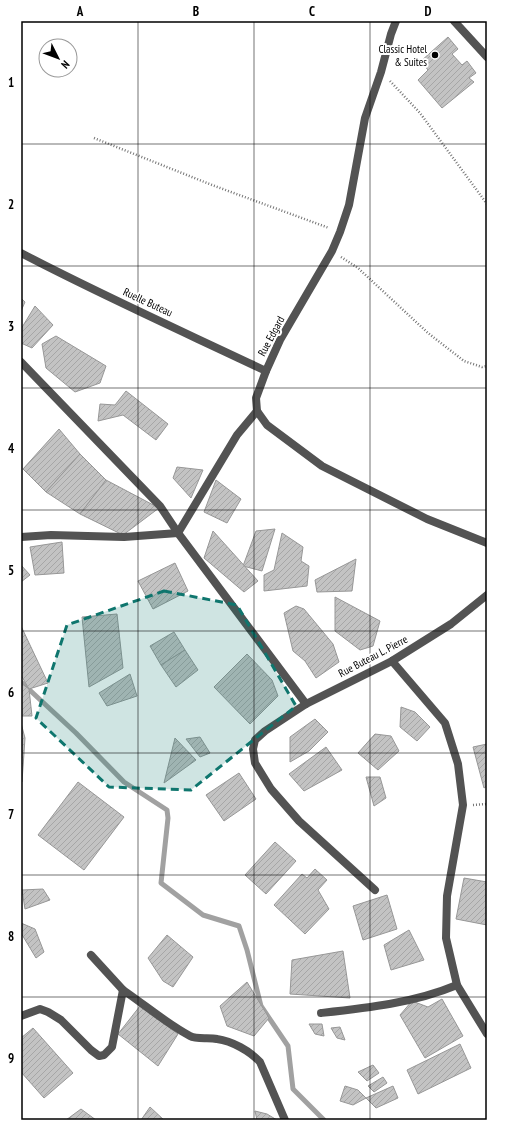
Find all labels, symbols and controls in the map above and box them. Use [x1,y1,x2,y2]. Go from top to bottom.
text: A [76,3,84,20]
text: B [193,3,199,20]
text: C [309,3,315,20]
text: D [425,3,432,20]
north arrow [38,38,78,78]
place label: Classic Hotel & Suites [378,42,427,69]
marker: Classic Hotel & Suites [430,50,440,60]
text: N [58,58,73,72]
text: 1 [8,74,14,91]
text: 2 [8,196,14,213]
street label: Ruelle Buteau [121,284,175,320]
street label: Rue Edgard [255,313,287,358]
text: 3 [8,318,14,335]
text: 4 [8,440,15,457]
text: 5 [8,562,14,579]
street label: Rue Buteau L. Pierre [336,632,410,680]
text: 6 [8,684,14,701]
text: 7 [8,806,14,823]
text: 8 [8,928,14,945]
text: 9 [8,1050,14,1067]

